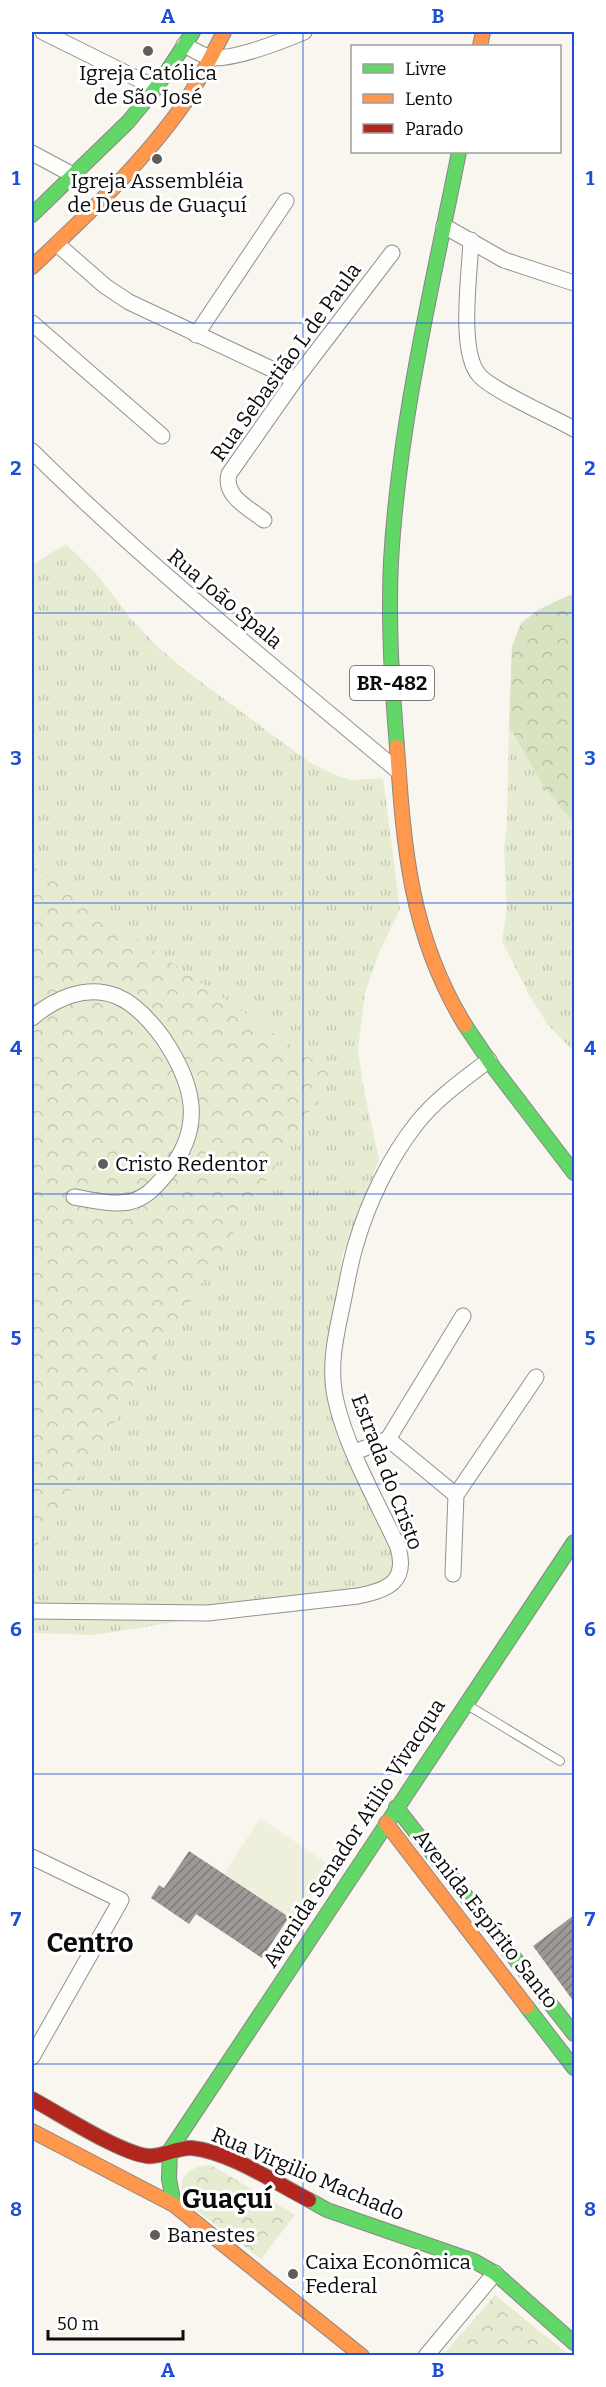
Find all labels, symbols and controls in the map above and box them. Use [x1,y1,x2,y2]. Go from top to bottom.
text: A [161,4,176,28]
text: B [432,4,445,28]
marker: Igreja Católica de São José [141,44,155,58]
legend [351,45,561,153]
text: Livre [405,58,446,80]
place label: Igreja Católica de São José [79,60,218,110]
text: Lento [405,88,453,110]
text: Parado [405,118,463,140]
marker: Igreja Assembléia de Deus de Guaçuí [150,152,164,166]
text: 1 [12,166,21,190]
text: 1 [586,166,595,190]
place label: Igreja Assembléia de Deus de Guaçuí [67,168,247,218]
street label: Rua Sebastião L de Paula [205,257,367,466]
text: 2 [10,456,22,480]
text: 2 [584,456,596,480]
street label: Rua João Spala [162,543,288,655]
road number: BR-482 [350,666,434,700]
text: 3 [10,746,22,770]
text: 3 [584,746,596,770]
text: 4 [10,1036,22,1060]
text: 4 [584,1036,596,1060]
place label: Cristo Redentor [115,1151,268,1177]
marker: Cristo Redentor [96,1157,110,1171]
text: 5 [11,1326,22,1350]
text: 5 [585,1326,596,1350]
street label: Estrada do Cristo [345,1390,429,1554]
text: 6 [10,1617,22,1641]
text: 6 [584,1617,596,1641]
street label: Avenida Senador Atilio Vivacqua [257,1693,451,1972]
street label: Avenida Espírito Santo [408,1824,564,2014]
text: 7 [11,1907,22,1931]
text: 7 [585,1907,596,1931]
district label: Centro [46,1927,134,1959]
street label: Rua Virgilio Machado [208,2122,408,2226]
district label: Guaçuí [182,2183,273,2215]
text: 8 [10,2197,22,2221]
text: 8 [584,2197,596,2221]
place label: Banestes [167,2222,255,2248]
marker: Banestes [148,2228,162,2242]
place label: Caixa Econômica Federal [305,2249,471,2299]
marker: Caixa Econômica Federal [286,2267,300,2281]
scale bar [48,2303,183,2341]
text: 50 m [57,2313,99,2335]
text: A [161,2358,176,2382]
text: B [432,2358,445,2382]

